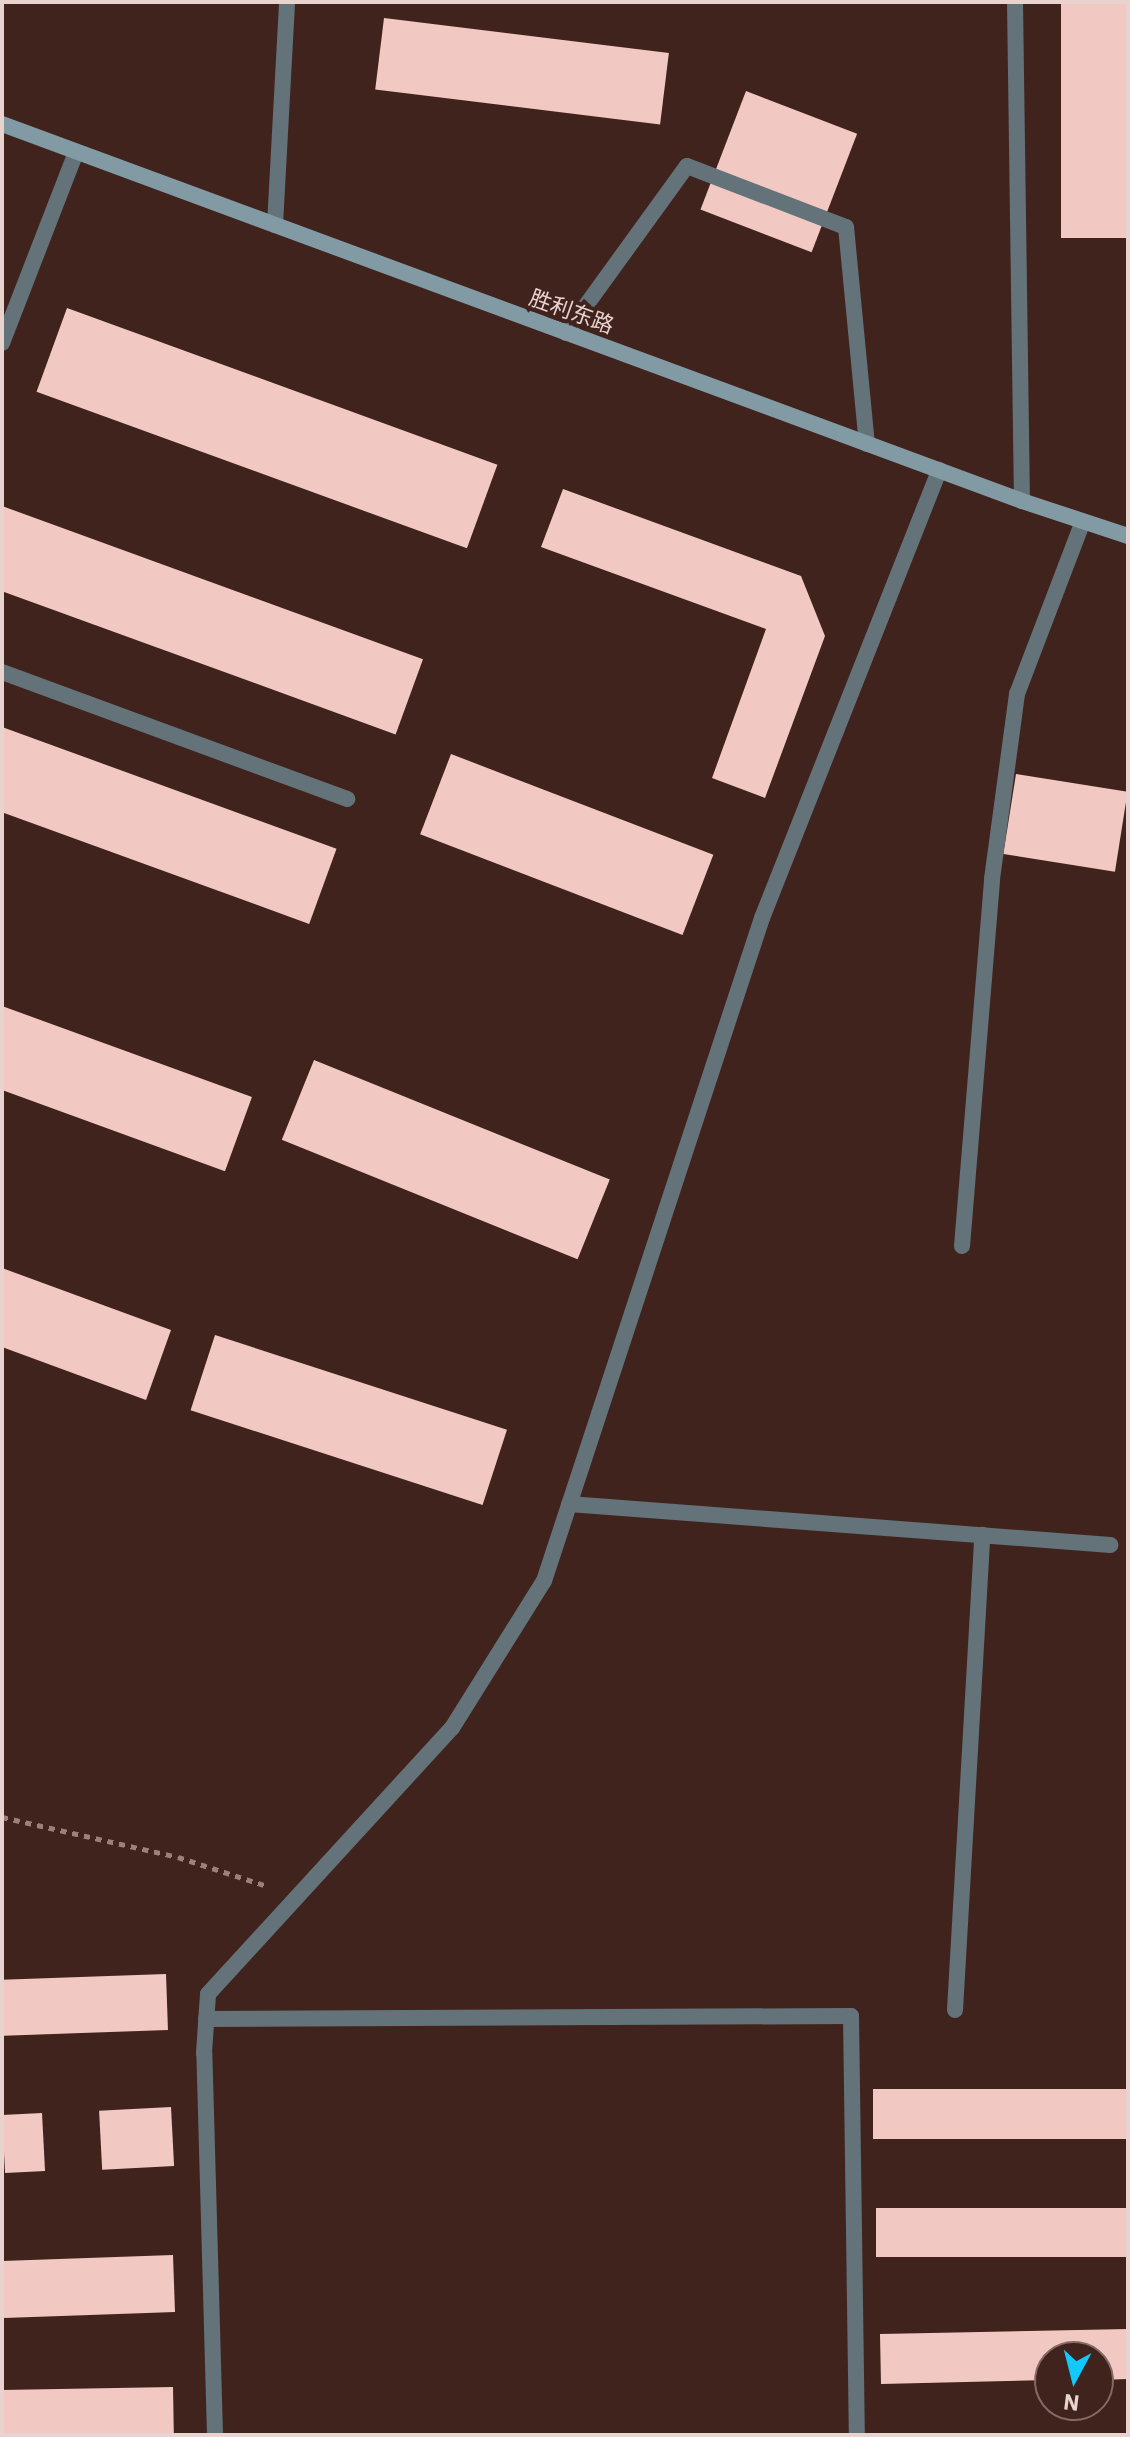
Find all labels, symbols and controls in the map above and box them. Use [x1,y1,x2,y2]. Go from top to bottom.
street label: 胜利东路 [526,284,618,338]
north arrow [1034,2341,1114,2421]
text: N [1062,2388,1081,2419]

